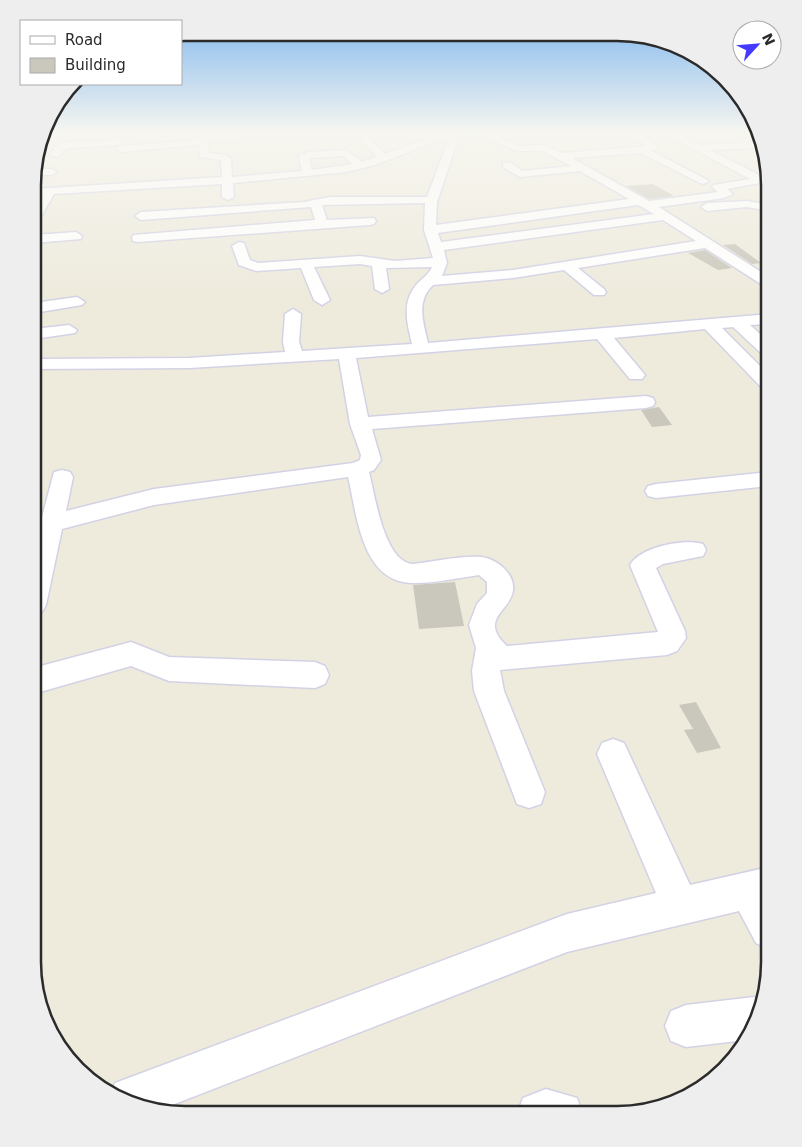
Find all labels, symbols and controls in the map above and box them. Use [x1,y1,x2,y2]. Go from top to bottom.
legend [20,20,182,85]
north arrow [732,20,782,70]
text: Road [65,31,103,49]
text: N [759,31,778,48]
text: Building [65,56,126,74]

